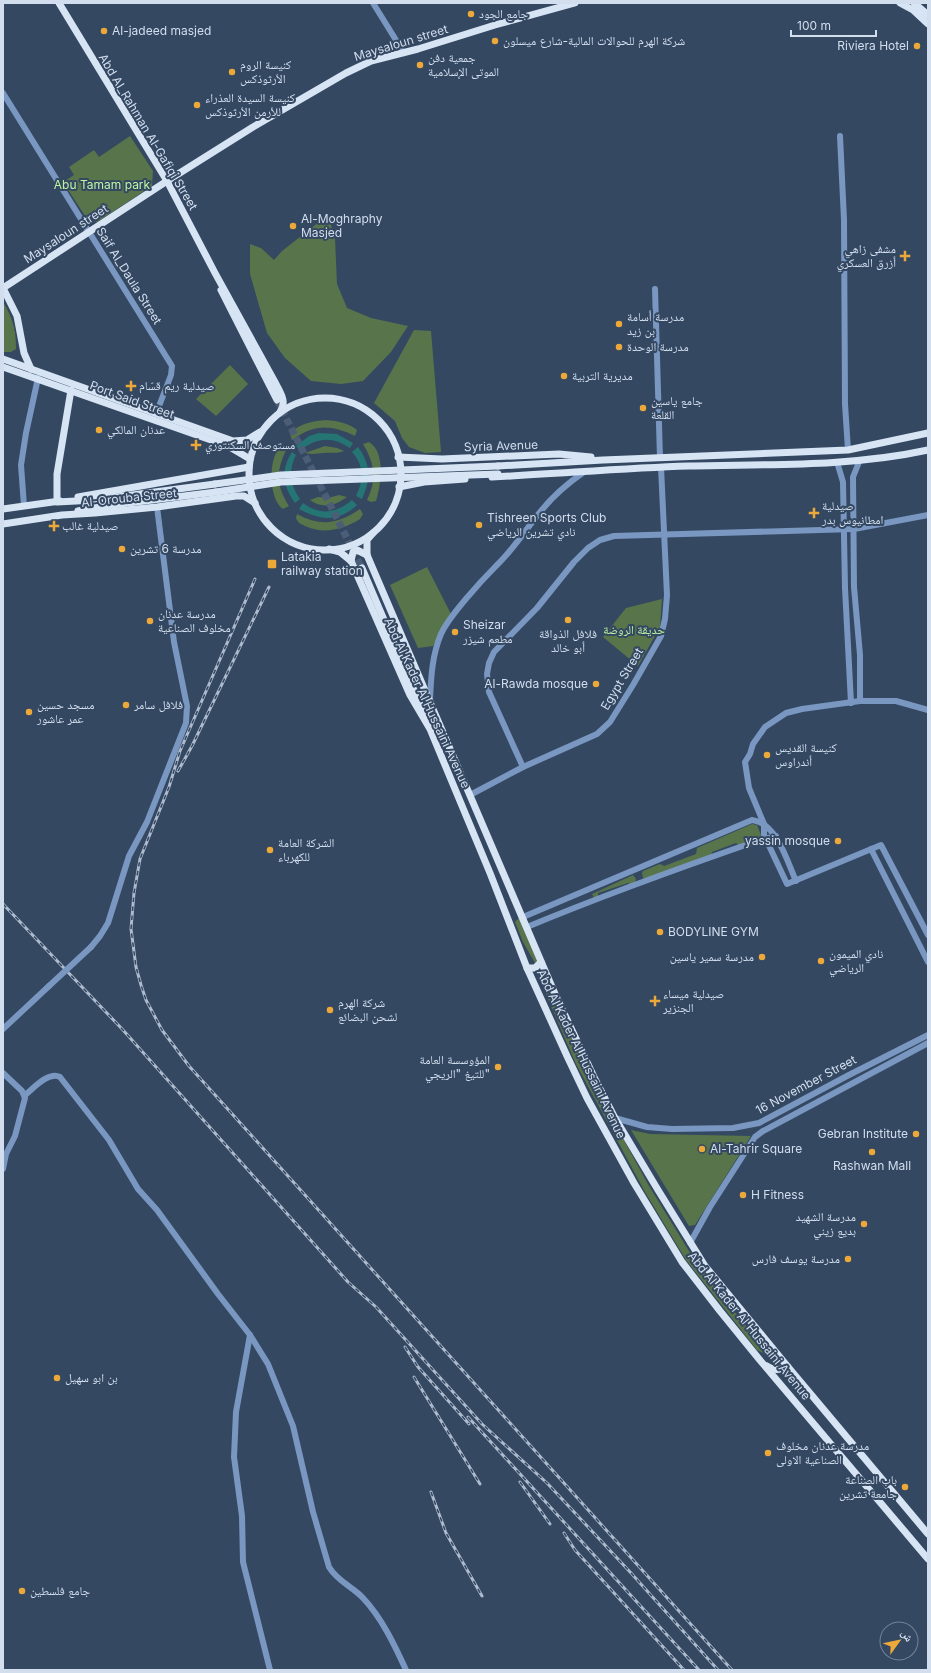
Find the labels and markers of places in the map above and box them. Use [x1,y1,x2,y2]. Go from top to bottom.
place label: جامع الجود [479,6,529,21]
marker: جامع الجود [466,9,476,19]
place label: Al-jadeed masjed [112,23,211,38]
marker: Al-jadeed masjed [99,26,109,36]
place label: شركة الهرم للحوالات المالية-شارع ميسلون [503,33,685,49]
marker: شركة الهرم للحوالات المالية-شارع ميسلون [490,36,500,46]
place label: Riviera Hotel [837,38,909,53]
marker: Riviera Hotel [912,41,922,51]
place label: جمعية دفن الموتى الإسلامية [428,50,499,79]
place label: كنيسة الروم الأرثوذكس [240,57,291,86]
marker: جمعية دفن الموتى الإسلامية [415,60,425,70]
marker: كنيسة الروم الأرثوذكس [227,67,237,77]
place label: كنيسة السيدة العذراء للأرمن الأرثوذكس [205,90,295,119]
marker: كنيسة السيدة العذراء للأرمن الأرثوذكس [192,100,202,110]
place label: Al-Moghraphy Masjed [301,211,383,240]
marker: Al-Moghraphy Masjed [288,221,298,231]
place label: مشفى زاهي أزرق العسكري [837,241,896,273]
marker: مشفى زاهي أزرق العسكري [899,250,911,262]
place label: مدرسة أسامة بن زيد [627,309,684,338]
marker: مدرسة أسامة بن زيد [614,319,624,329]
place label: مدرسة الوحدة [627,339,689,354]
marker: مدرسة الوحدة [614,342,624,352]
place label: مديرية التربية [572,368,633,383]
marker: مديرية التربية [559,371,569,381]
place label: صيدلية ريم قسّام [139,378,214,394]
marker: صيدلية ريم قسّام [126,381,136,391]
place label: جامع ياسين القلعة [651,393,703,422]
marker: جامع ياسين القلعة [638,403,648,413]
place label: عدنان المالكي [107,422,165,440]
marker: عدنان المالكي [94,425,104,435]
place label: مستوصف السكنتوري [205,437,295,455]
marker: مستوصف السكنتوري [190,439,202,451]
place label: صيدلية امطانيوس بدر [821,498,883,527]
marker: صيدلية امطانيوس بدر [809,508,819,518]
place label: Tishreen Sports Club نادي تشرين الرياضي [487,510,606,542]
place label: صيدلية غالب [62,518,119,533]
marker: Tishreen Sports Club نادي تشرين الرياضي [474,520,484,530]
marker: صيدلية غالب [49,521,59,531]
place label: مدرسة 6 تشرين [130,541,201,556]
marker: مدرسة 6 تشرين [117,544,127,554]
place label: Latakia railway station [281,549,363,578]
marker: Latakia railway station [266,558,278,570]
place label: مدرسة عدنان مخلوف الصناعية [158,606,231,635]
marker: فلافل الذواقة أبو خالد [563,615,573,625]
marker: مدرسة عدنان مخلوف الصناعية [145,616,155,626]
place label: Sheizar مطعم شيزر [462,617,512,647]
place label: فلافل الذواقة أبو خالد [539,626,597,655]
marker: Sheizar مطعم شيزر [450,627,460,637]
place label: Al-Rawda mosque [484,676,588,691]
marker: Al-Rawda mosque [591,679,601,689]
place label: مسجد حسين عمر عاشور [36,697,94,726]
place label: فلافل سامر [133,697,183,712]
marker: فلافل سامر [121,700,131,710]
marker: مسجد حسين عمر عاشور [24,707,34,717]
place label: كنيسة القديس أندراوس [775,740,837,769]
marker: كنيسة القديس أندراوس [762,750,772,760]
place label: yassin mosque [745,833,830,848]
place label: الشركة العامة للكهرباء [278,835,334,864]
marker: yassin mosque [833,836,843,846]
marker: الشركة العامة للكهرباء [265,845,275,855]
place label: BODYLINE GYM [668,924,759,939]
marker: BODYLINE GYM [655,927,665,937]
place label: نادي الميمون الرياضي [829,946,883,978]
place label: مدرسة سمير ياسين [670,949,754,964]
marker: مدرسة سمير ياسين [757,952,767,962]
marker: نادي الميمون الرياضي [816,956,826,966]
place label: صيدلية ميساء الجنزير [662,986,724,1015]
place label: شركة الهرم لشحن البضائع [338,995,397,1024]
marker: صيدلية ميساء الجنزير [650,996,660,1006]
marker: شركة الهرم لشحن البضائع [325,1005,335,1015]
place label: المؤوسسة العامة للتيغ "الريجي" [419,1052,490,1084]
marker: المؤوسسة العامة للتيغ "الريجي" [493,1062,503,1072]
place label: Gebran Institute [818,1126,908,1141]
marker: Gebran Institute [911,1129,921,1139]
place label: Al-Tahrir Square [710,1141,802,1156]
marker: Al-Tahrir Square [697,1144,707,1154]
marker: Rashwan Mall [867,1147,877,1157]
place label: Rashwan Mall [833,1158,911,1173]
place label: H Fitness [751,1187,804,1202]
marker: H Fitness [738,1190,748,1200]
place label: مدرسة الشهيد بديع زيني [796,1209,856,1241]
marker: مدرسة الشهيد بديع زيني [859,1219,869,1229]
place label: مدرسة يوسف فارس [752,1251,840,1266]
marker: مدرسة يوسف فارس [843,1254,853,1264]
place label: بن ابو سهيل [65,1370,118,1385]
marker: بن ابو سهيل [52,1373,62,1383]
place label: مدرسة عدنان مخلوف الصناعية الاولى [776,1438,869,1467]
marker: مدرسة عدنان مخلوف الصناعية الاولى [763,1448,773,1458]
place label: باب الصناعة جامعة تشرين [839,1472,897,1501]
marker: باب الصناعة جامعة تشرين [900,1482,910,1492]
place label: جامع فلسطين [30,1583,90,1598]
marker: جامع فلسطين [17,1586,27,1596]

